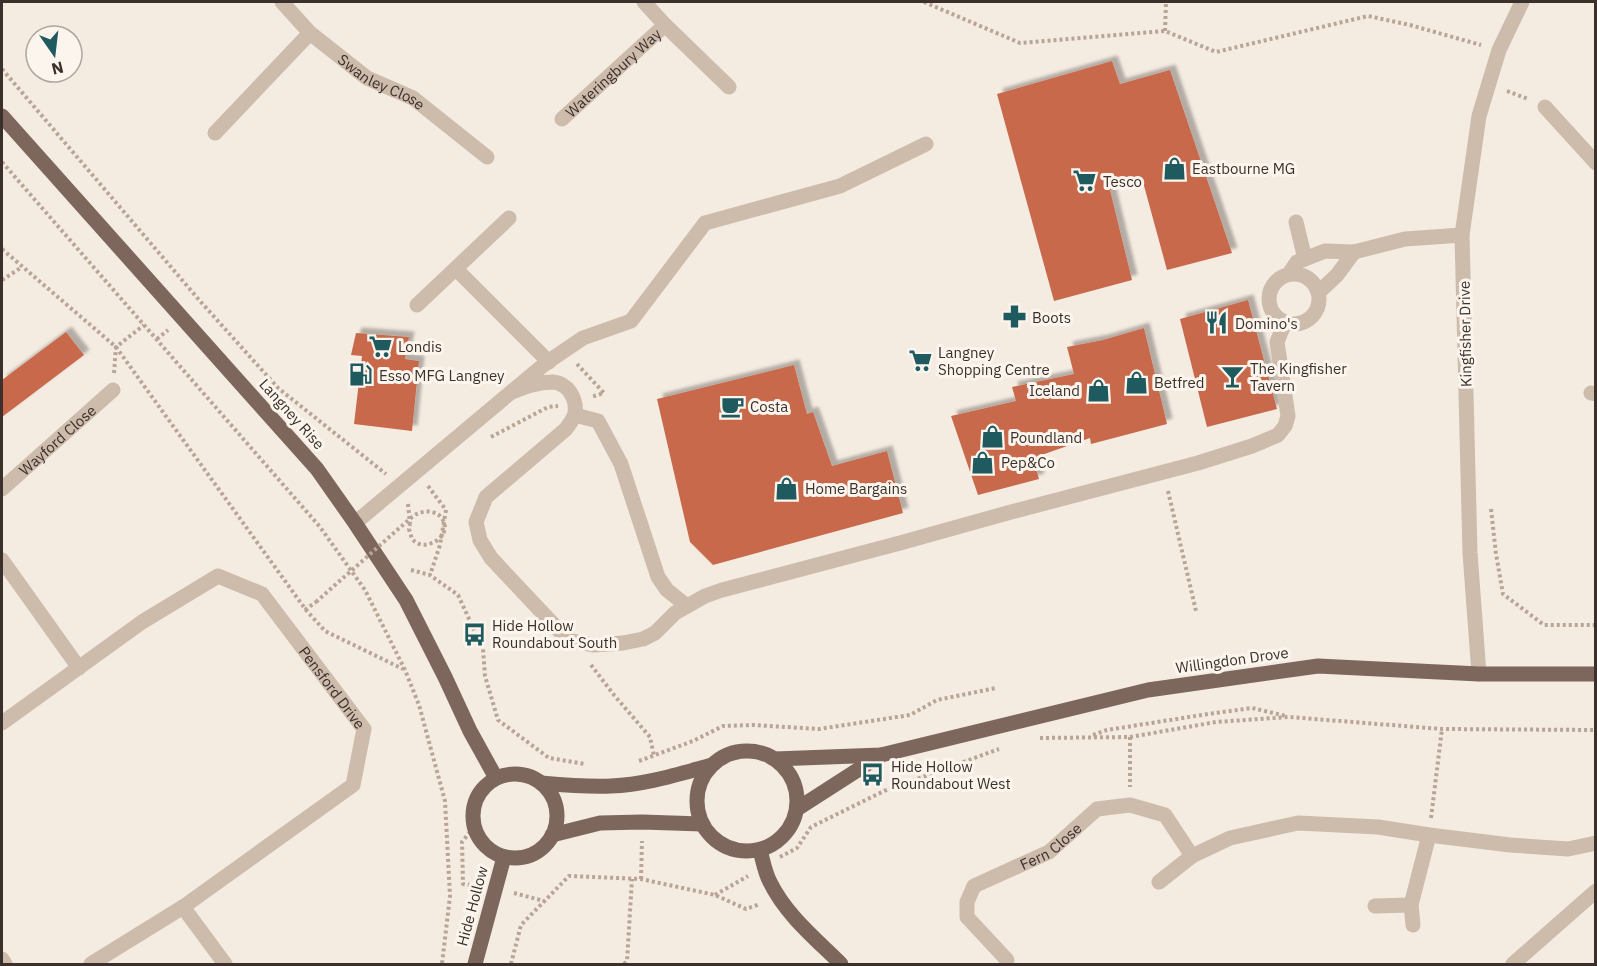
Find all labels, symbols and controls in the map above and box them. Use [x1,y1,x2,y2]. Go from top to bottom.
north arrow [24,24,84,84]
street label: Wateringbury Way [561,24,665,121]
street label: Swanley Close [334,49,429,114]
text: N [50,57,66,80]
shop icon: Eastbourne MG [1161,155,1187,181]
place label: Eastbourne MG [1192,159,1295,178]
supermarket icon: Tesco [1072,168,1098,194]
place label: Tesco [1103,172,1142,191]
street label: Kingfisher Drive [1455,281,1475,387]
pharmacy icon: Boots [1001,304,1027,330]
place label: Boots [1032,308,1071,327]
restaurant icon: Domino's [1204,310,1230,336]
place label: Domino's [1235,314,1298,333]
supermarket icon: Londis [367,333,393,359]
place label: Londis [398,337,442,356]
place label: Langney Shopping Centre [938,343,1050,379]
supermarket icon: Langney Shopping Centre [907,348,933,374]
place label: The Kingfisher Tavern [1250,359,1347,395]
fuel station icon: Esso MFG Langney [348,362,374,388]
bar icon: The Kingfisher Tavern [1219,364,1245,390]
place label: Esso MFG Langney [379,366,505,385]
shop icon: Betfred [1123,369,1149,395]
place label: Betfred [1154,373,1204,392]
street label: Langney Rise [255,375,329,453]
shop icon: Iceland [1085,377,1111,403]
place label: Iceland [1029,381,1080,400]
cafe icon: Costa [719,393,745,419]
place label: Costa [750,397,788,416]
street label: Wayford Close [15,400,100,479]
shop icon: Poundland [979,424,1005,450]
place label: Poundland [1010,428,1082,447]
shop icon: Pep&Co [970,449,996,475]
place label: Pep&Co [1001,453,1055,472]
shop icon: Home Bargains [774,475,800,501]
place label: Home Bargains [805,479,907,498]
place label: Hide Hollow Roundabout South [492,616,617,652]
bus stop icon: Hide Hollow Roundabout South [461,621,487,647]
street label: Pensford Drive [295,642,370,732]
street label: Willingdon Drove [1174,643,1290,677]
place label: Hide Hollow Roundabout West [891,757,1011,793]
bus stop icon: Hide Hollow Roundabout West [860,762,886,788]
street label: Fern Close [1017,818,1085,874]
street label: Hide Hollow [452,864,492,948]

